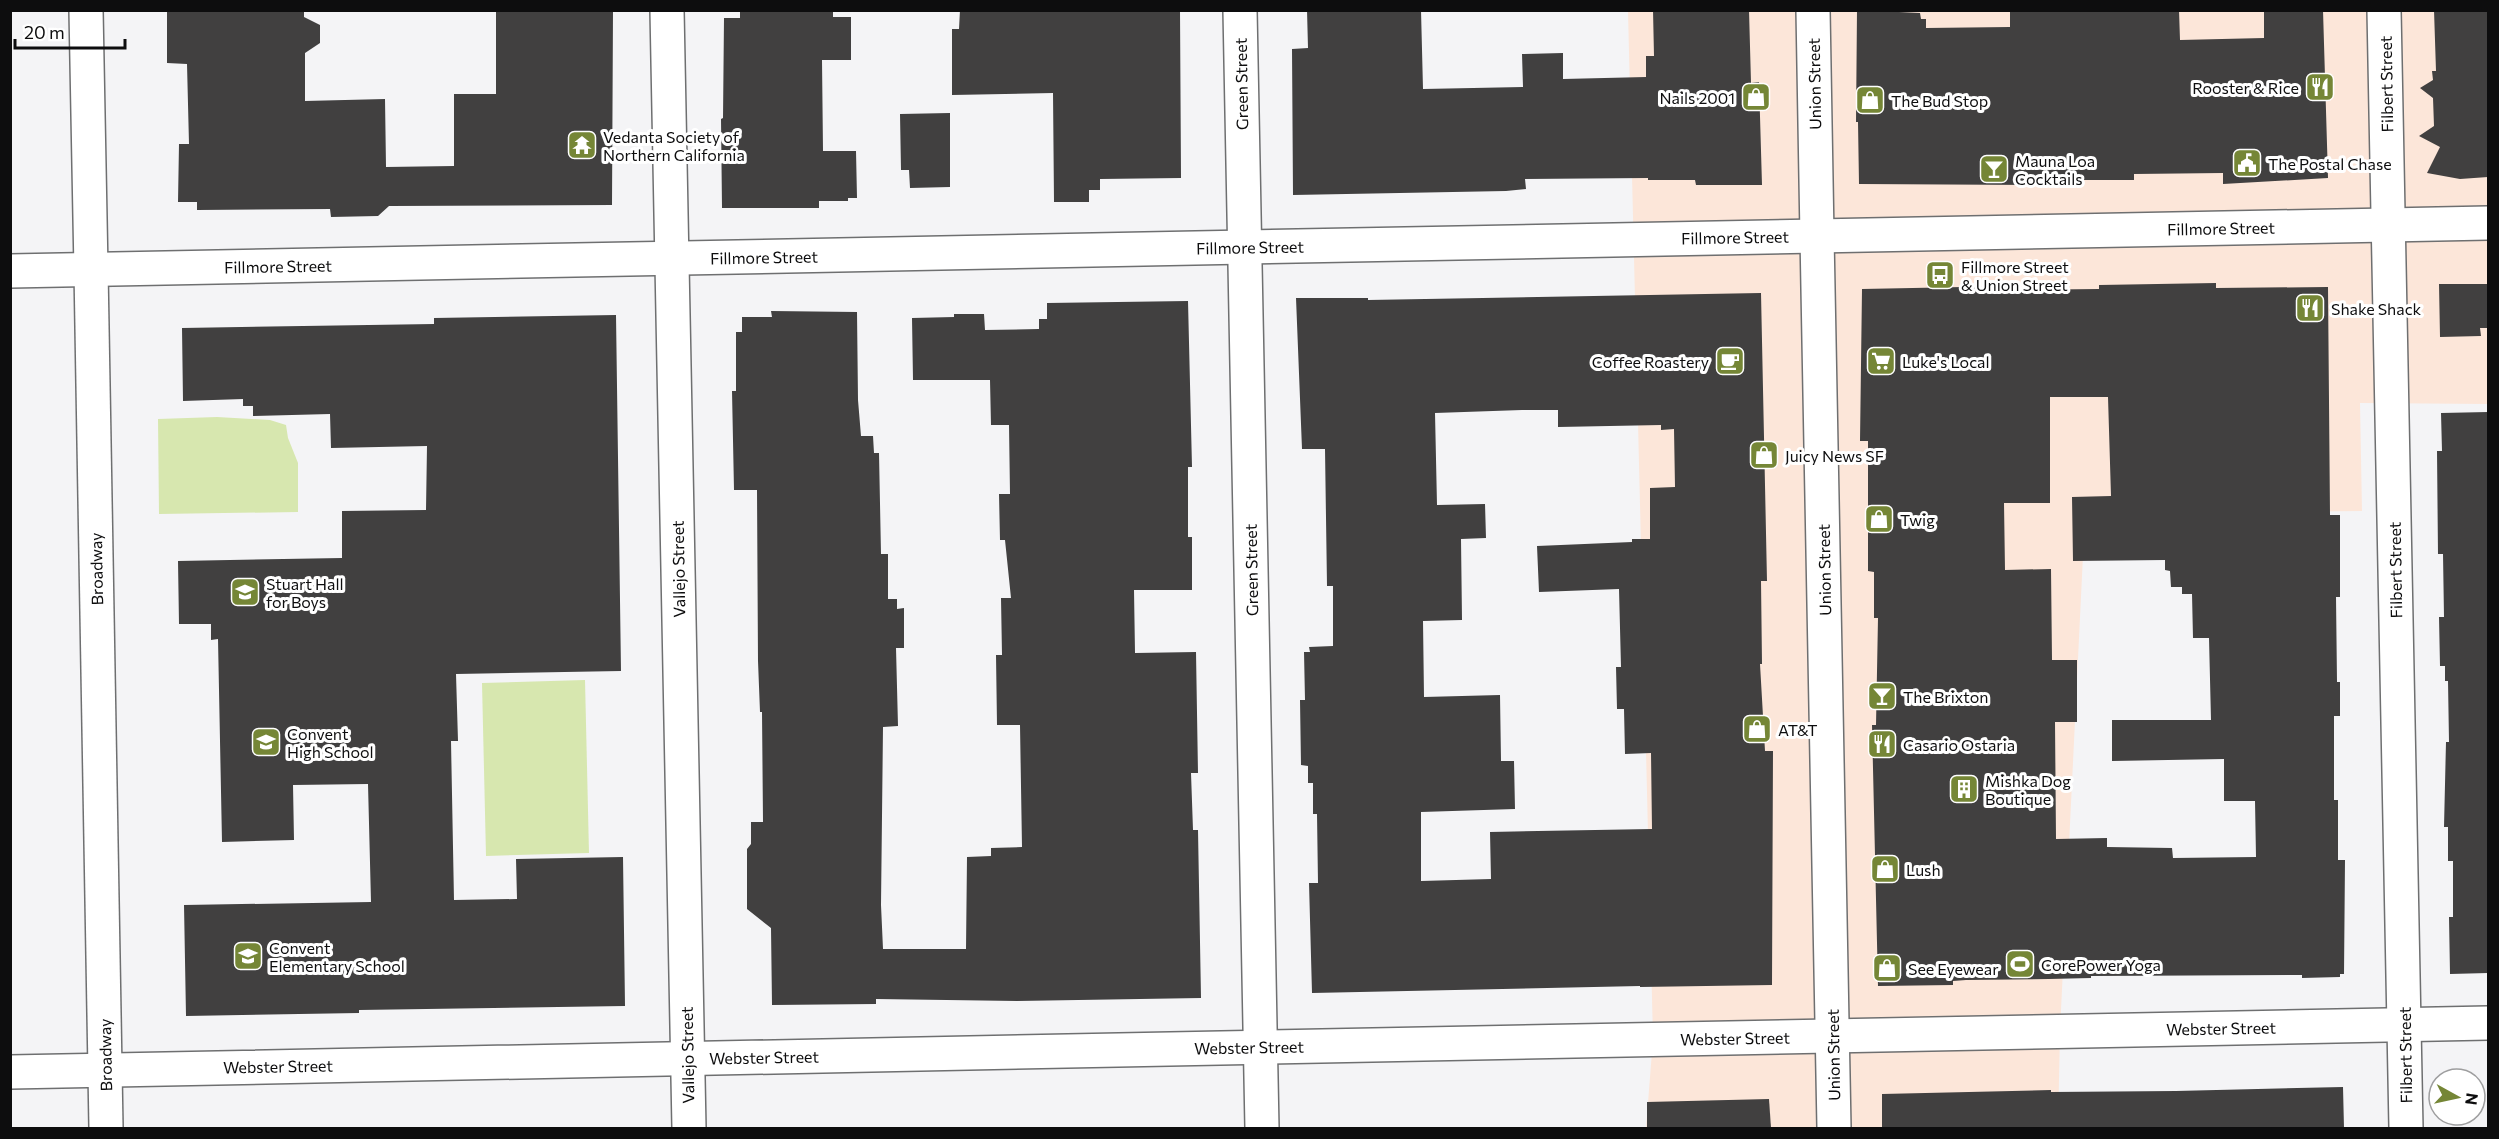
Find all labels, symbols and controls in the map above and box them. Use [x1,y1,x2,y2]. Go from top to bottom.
scale bar [15,12,124,50]
text: 20 m [24,21,65,43]
street label: Filbert Street [2376,35,2396,132]
street label: Green Street [1231,37,1251,130]
street label: Union Street [1804,37,1824,130]
restaurant icon: Rooster & Rice [2304,71,2336,103]
place label: Rooster & Rice [2192,78,2299,97]
shop icon: Nails 2001 [1740,81,1772,113]
shop icon: The Bud Stop [1854,84,1886,116]
place label: Nails 2001 [1660,88,1735,107]
place label: The Bud Stop [1891,91,1988,110]
place label: Vedanta Society of Northern California [603,127,745,164]
temple icon: Vedanta Society of Northern California [566,129,598,161]
public building icon: The Postal Chase [2231,147,2263,179]
place label: Mauna Loa Cocktails [2015,151,2095,188]
bar icon: Mauna Loa Cocktails [1978,153,2010,185]
place label: The Postal Chase [2268,154,2392,173]
street label: Fillmore Street [2167,218,2275,238]
street label: Fillmore Street [1681,227,1789,247]
street label: Fillmore Street [1196,237,1304,257]
street label: Fillmore Street [710,247,818,267]
street label: Fillmore Street [224,256,332,276]
place label: Fillmore Street & Union Street [1961,257,2069,294]
bus stop icon: Fillmore Street & Union Street [1924,259,1956,291]
restaurant icon: Shake Shack [2294,292,2326,324]
place label: Shake Shack [2331,299,2422,318]
cafe icon: Coffee Roastery [1714,345,1746,377]
supermarket icon: Luke's Local [1865,345,1897,377]
place label: Coffee Roastery [1592,352,1709,371]
place label: Luke's Local [1902,352,1989,371]
shop icon: Juicy News SF [1748,439,1780,471]
place label: Juicy News SF [1785,446,1884,465]
shop icon: Twig [1863,503,1895,535]
place label: Twig [1900,510,1935,529]
street label: Vallejo Street [668,520,688,618]
street label: Filbert Street [2385,521,2405,618]
street label: Green Street [1241,523,1261,616]
street label: Union Street [1814,523,1834,616]
street label: Broadway [86,532,106,606]
place label: Stuart Hall for Boys [266,574,344,611]
school or university icon: Stuart Hall for Boys [229,576,261,608]
bar icon: The Brixton [1866,680,1898,712]
place label: The Brixton [1903,687,1988,706]
shop icon: AT&T [1741,713,1773,745]
place label: AT&T [1778,720,1817,739]
place label: Convent High School [287,724,374,761]
school or university icon: Convent High School [250,726,282,758]
restaurant icon: Casario Ostaria [1866,728,1898,760]
place label: Casario Ostaria [1903,735,2015,754]
place label: Mishka Dog Boutique [1985,771,2071,808]
building icon: Mishka Dog Boutique [1948,773,1980,805]
shop icon: Lush [1869,853,1901,885]
place label: Lush [1906,860,1941,879]
place label: Convent Elementary School [269,938,405,975]
school or university icon: Convent Elementary School [232,940,264,972]
sports icon: CorePower Yoga [2004,948,2036,980]
shop icon: See Eyewear [1871,952,1903,984]
place label: CorePower Yoga [2041,955,2161,974]
place label: See Eyewear [1908,959,1999,978]
street label: Vallejo Street [677,1006,697,1104]
street label: Filbert Street [2395,1006,2415,1103]
street label: Union Street [1823,1008,1843,1101]
street label: Broadway [95,1018,115,1092]
street label: Webster Street [2166,1018,2276,1038]
street label: Webster Street [1680,1028,1790,1048]
street label: Webster Street [1194,1037,1304,1057]
street label: Webster Street [709,1047,819,1067]
street label: Webster Street [223,1056,333,1076]
north arrow [2427,1067,2487,1127]
text: N [2462,1092,2483,1106]

